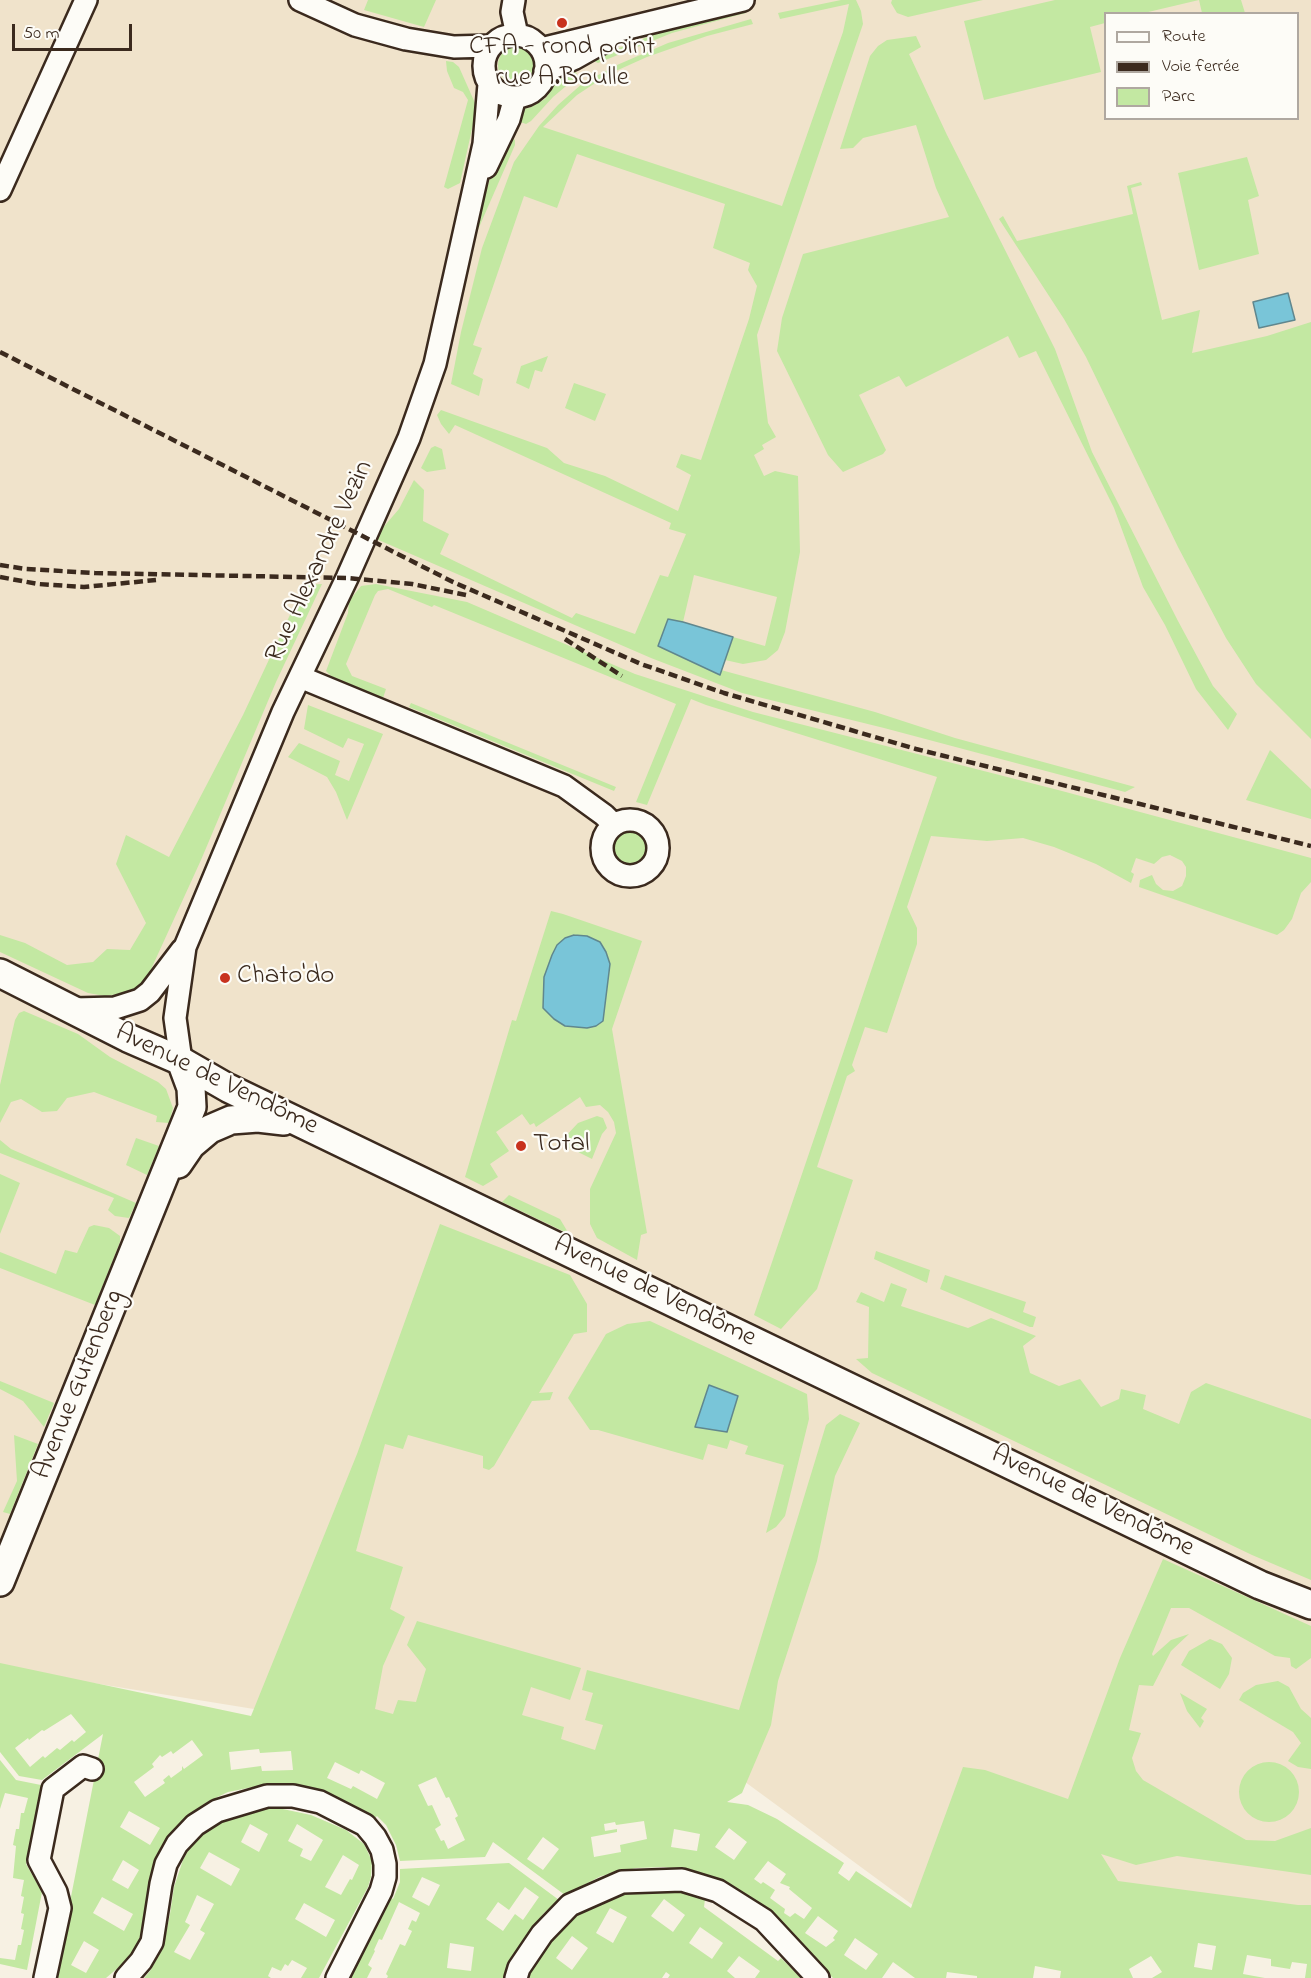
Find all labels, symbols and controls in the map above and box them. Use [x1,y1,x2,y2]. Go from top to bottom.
scale bar [15,12,135,50]
legend [1104,12,1299,120]
marker: CFA - rond point rue A.Boulle [555,16,569,30]
text: 50 m [23,21,60,47]
text: Route [1162,24,1206,50]
place label: CFA - rond point rue A.Boulle [469,33,655,96]
text: Voie ferrée [1162,54,1239,80]
text: Parc [1162,84,1195,110]
street label: Rue Alexandre Vezin [260,456,382,668]
place label: Chato'do [237,962,334,994]
marker: Chato'do [218,971,232,985]
street label: Avenue de Vendôme [109,1018,323,1144]
place label: Total [533,1130,590,1162]
marker: Total [514,1139,528,1153]
street label: Avenue de Vendôme [547,1230,761,1356]
street label: Avenue Gutenberg [27,1286,133,1484]
street label: Avenue de Vendôme [985,1440,1199,1566]

